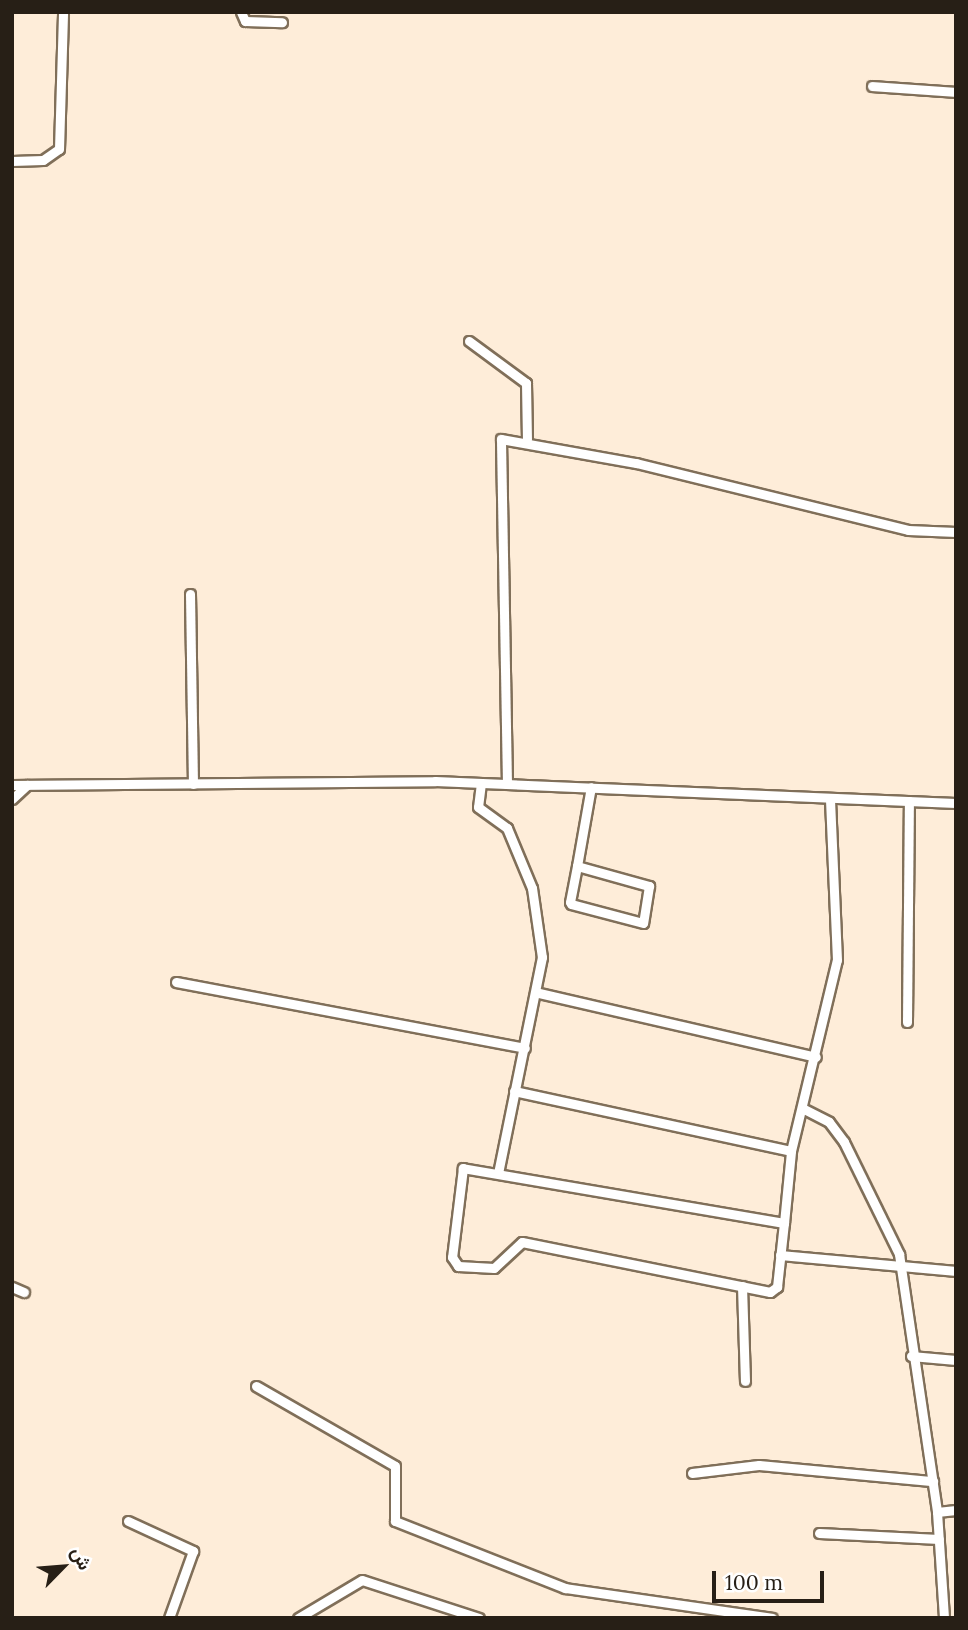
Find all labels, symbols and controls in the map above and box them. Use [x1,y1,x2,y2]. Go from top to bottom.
north arrow [28,1532,98,1602]
text: ش [66,1543,98,1574]
scale bar [716,1556,828,1600]
text: 100 m [725,1569,783,1596]

